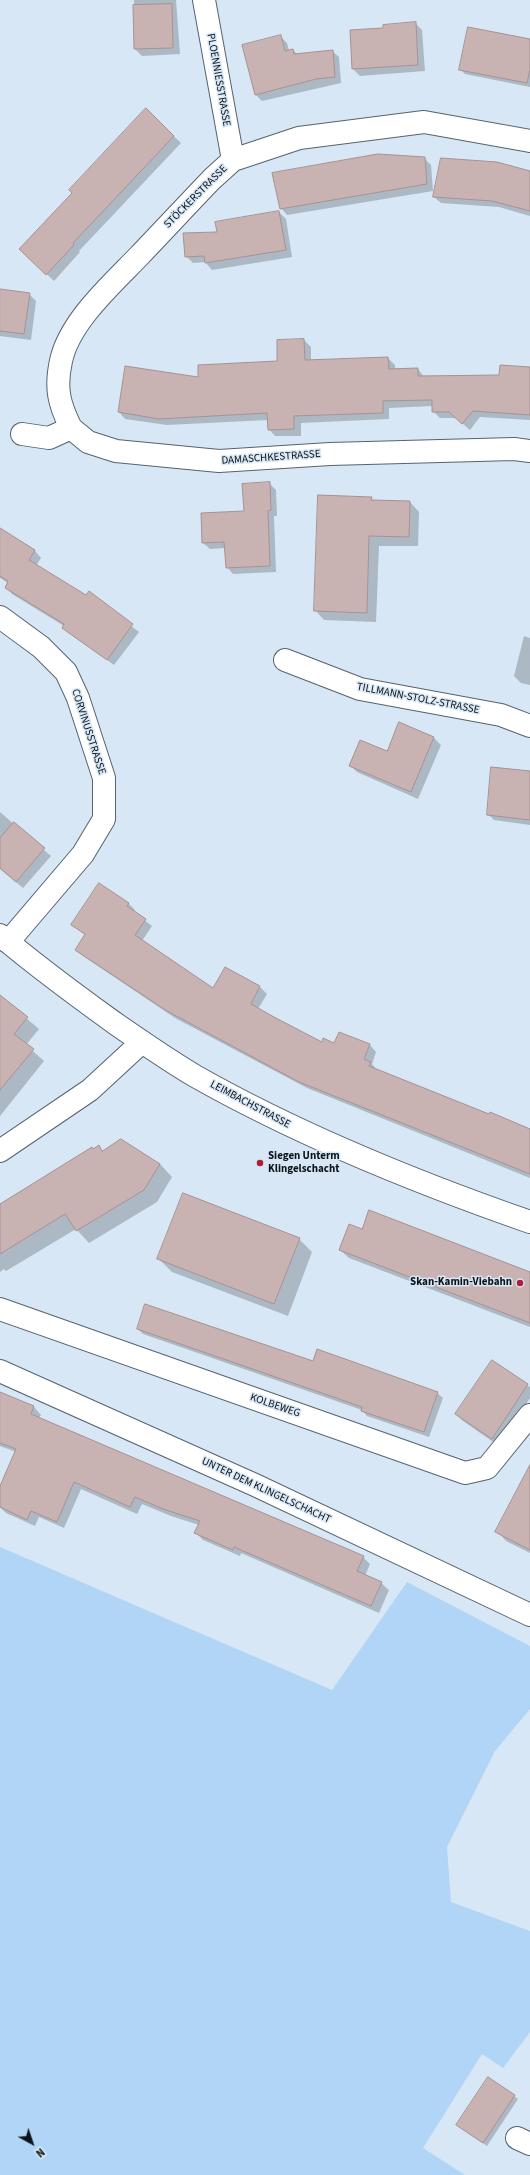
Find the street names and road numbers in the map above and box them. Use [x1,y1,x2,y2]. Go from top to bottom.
street label: PLOENNIESSTRASSE [203,32,233,128]
street label: STÖCKERSTRASSE [162,163,230,231]
street label: DAMASCHKESTRASSE [221,448,321,468]
street label: TILLMANN-STOLZ-STRASSE [355,681,481,717]
street label: CORVINUSSTRASSE [68,688,108,776]
street label: LEIMBACHSTRASSE [208,1078,292,1132]
street label: KOLBEWEG [248,1391,302,1421]
street label: UNTER DEM KLINGELSCHACHT [199,1455,333,1527]

